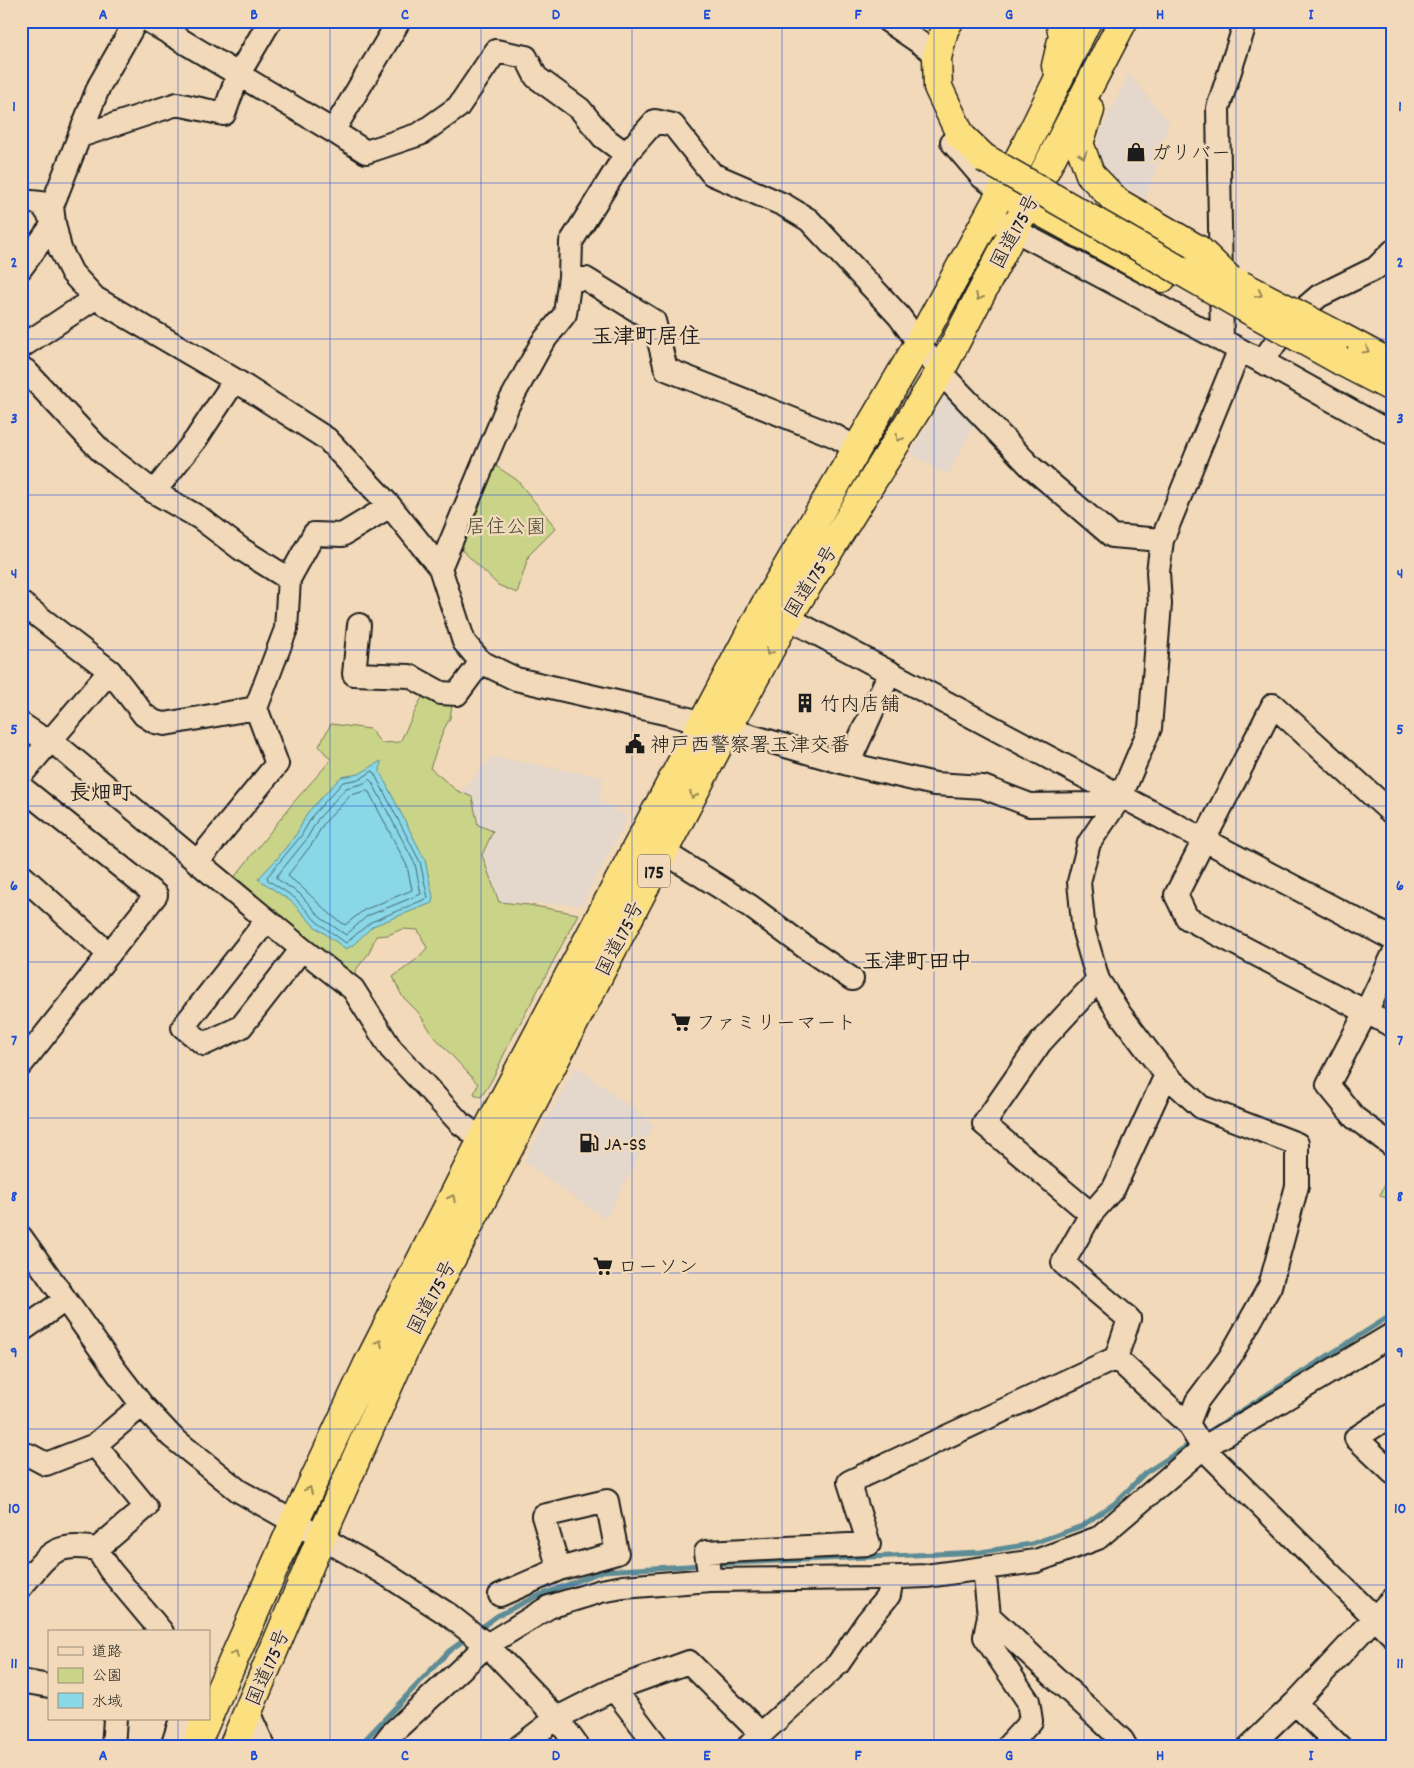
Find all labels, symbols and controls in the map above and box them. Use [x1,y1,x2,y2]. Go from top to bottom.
text: A [99,4,108,27]
text: B [250,4,258,27]
text: C [401,4,409,27]
text: D [552,4,561,27]
text: E [703,4,711,27]
text: F [854,4,862,27]
text: G [1005,4,1013,27]
text: H [1156,4,1164,27]
text: I [1309,4,1315,27]
text: 1 [12,96,16,119]
text: 1 [1398,96,1402,119]
shop icon: ガリバー [1125,141,1147,163]
place label: ガリバー [1151,141,1231,169]
one-way arrow [1077,150,1087,159]
street label: 国道175号 [985,190,1048,275]
text: 2 [11,252,18,275]
text: 2 [1397,252,1404,275]
one-way arrow [1254,288,1263,298]
one-way arrow [975,292,985,301]
district label: 玉津町居住 [591,323,701,354]
one-way arrow [1360,344,1369,354]
text: 3 [10,408,18,431]
text: 3 [1396,408,1404,431]
one-way arrow [895,433,905,442]
park label: 居住公園 [466,515,546,543]
street label: 国道175号 [779,541,846,624]
text: 4 [11,563,17,586]
text: 4 [1397,563,1403,586]
one-way arrow [765,646,775,655]
building icon: 竹内店舗 [794,692,816,714]
place label: 竹内店舗 [820,692,900,720]
text: 5 [10,719,18,742]
text: 5 [1396,719,1404,742]
public building icon: 神戸西警察署玉津交番 [624,733,646,755]
place label: 神戸西警察署玉津交番 [650,733,850,761]
district label: 長畑町 [70,780,133,810]
one-way arrow [689,790,699,799]
road number: 175 [638,854,670,888]
text: 6 [10,875,18,898]
text: 6 [1396,875,1404,898]
street label: 国道175号 [591,897,653,982]
district label: 玉津町田中 [862,948,972,979]
supermarket icon: ファミリーマート [670,1011,692,1033]
place label: ファミリーマート [696,1011,856,1039]
text: 7 [11,1030,17,1053]
text: 7 [1397,1030,1403,1053]
fuel station icon: JA-SS [578,1132,600,1154]
place label: JA-SS [604,1132,647,1160]
text: 8 [11,1186,18,1209]
text: 8 [1397,1186,1404,1209]
one-way arrow [446,1194,456,1203]
supermarket icon: ローソン [592,1255,614,1277]
place label: ローソン [618,1255,698,1283]
street label: 国道175号 [402,1256,465,1341]
one-way arrow [373,1339,383,1348]
text: 9 [10,1342,18,1365]
text: 9 [1396,1342,1404,1365]
one-way arrow [303,1486,314,1495]
text: 10 [8,1498,20,1521]
text: 10 [1394,1498,1406,1521]
street label: 国道175号 [241,1625,299,1711]
legend [48,1630,210,1720]
text: 道路 [92,1642,122,1664]
one-way arrow [229,1650,240,1659]
text: 11 [10,1653,18,1676]
text: 11 [1396,1653,1404,1676]
text: 公園 [92,1666,122,1688]
text: 水域 [92,1692,122,1714]
text: A [99,1745,108,1768]
text: B [250,1745,258,1768]
text: C [401,1745,409,1768]
text: D [552,1745,561,1768]
text: E [703,1745,711,1768]
text: F [854,1745,862,1768]
text: G [1005,1745,1013,1768]
text: H [1156,1745,1164,1768]
text: I [1309,1745,1315,1768]

